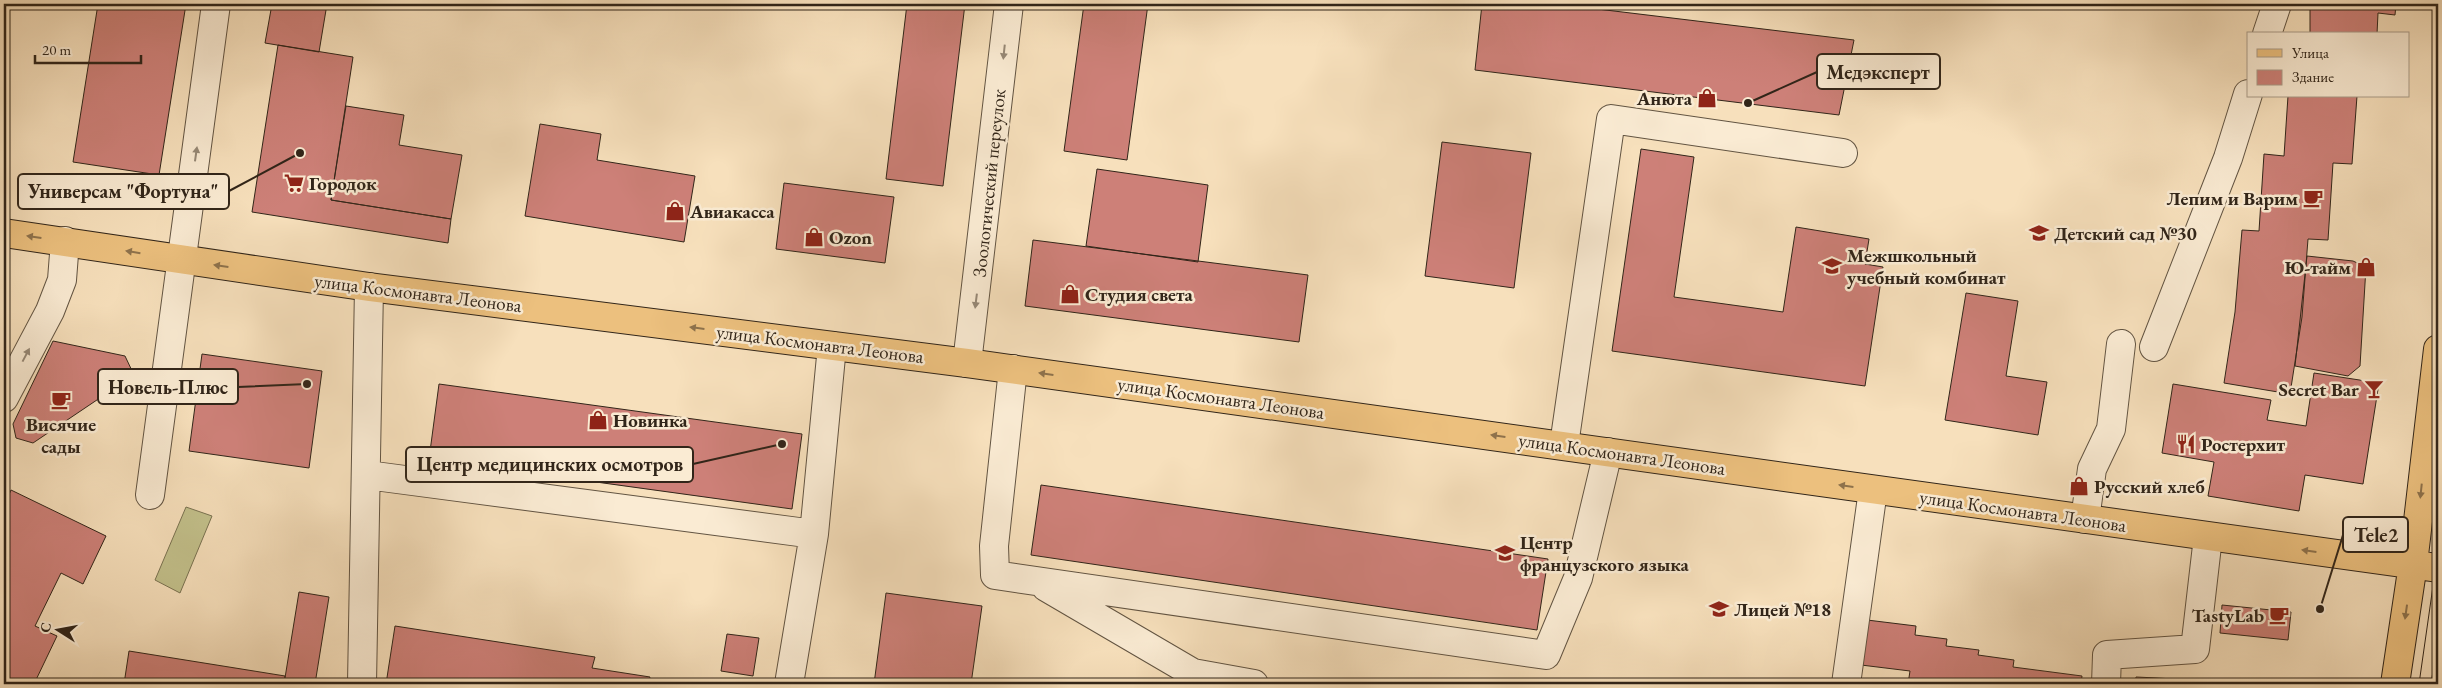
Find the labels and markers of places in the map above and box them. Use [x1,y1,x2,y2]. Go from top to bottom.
callout: Медэксперт [1817,54,1940,89]
place label: Анюта [1636,86,1693,111]
shop icon: Анюта [1696,87,1718,109]
place label: Городок [309,171,377,196]
supermarket icon: Городок [283,172,305,194]
callout: Универсам "Фортуна" [18,174,229,209]
place label: Лепим и Варим [2167,186,2298,211]
cafe icon: Лепим и Варим [2302,187,2324,209]
place label: Авиакасса [689,199,775,224]
shop icon: Авиакасса [664,200,686,222]
place label: Детский сад №30 [2054,221,2197,246]
school or university icon: Детский сад №30 [2028,222,2050,244]
place label: Ozon [829,225,872,250]
shop icon: Ozon [803,226,825,248]
place label: Межшкольный учебный комбинат [1847,243,2006,290]
school or university icon: Межшкольный учебный комбинат [1821,255,1843,277]
place label: Ю-тайм [2285,255,2351,280]
shop icon: Ю-тайм [2355,256,2377,278]
place label: Студия света [1085,282,1194,307]
shop icon: Студия света [1059,283,1081,305]
callout: Новель-Плюс [98,369,238,404]
place label: Secret Bar [2278,377,2359,402]
bar icon: Secret Bar [2363,378,2385,400]
cafe icon: Висячие сады [50,389,72,411]
place label: Новинка [613,408,688,433]
shop icon: Новинка [587,409,609,431]
place label: Висячие сады [26,412,96,459]
place label: Ростерхит [2201,432,2286,457]
restaurant icon: Ростерхит [2175,433,2197,455]
callout: Центр медицинских осмотров [406,447,693,482]
place label: Русский хлеб [2094,474,2205,499]
shop icon: Русский хлеб [2068,475,2090,497]
callout: Tele2 [2343,517,2408,552]
place label: Центр французского языка [1520,530,1690,577]
school or university icon: Центр французского языка [1494,542,1516,564]
place label: Лицей №18 [1734,597,1831,622]
school or university icon: Лицей №18 [1708,598,1730,620]
place label: TastyLab [2192,603,2264,628]
cafe icon: TastyLab [2268,604,2290,626]

